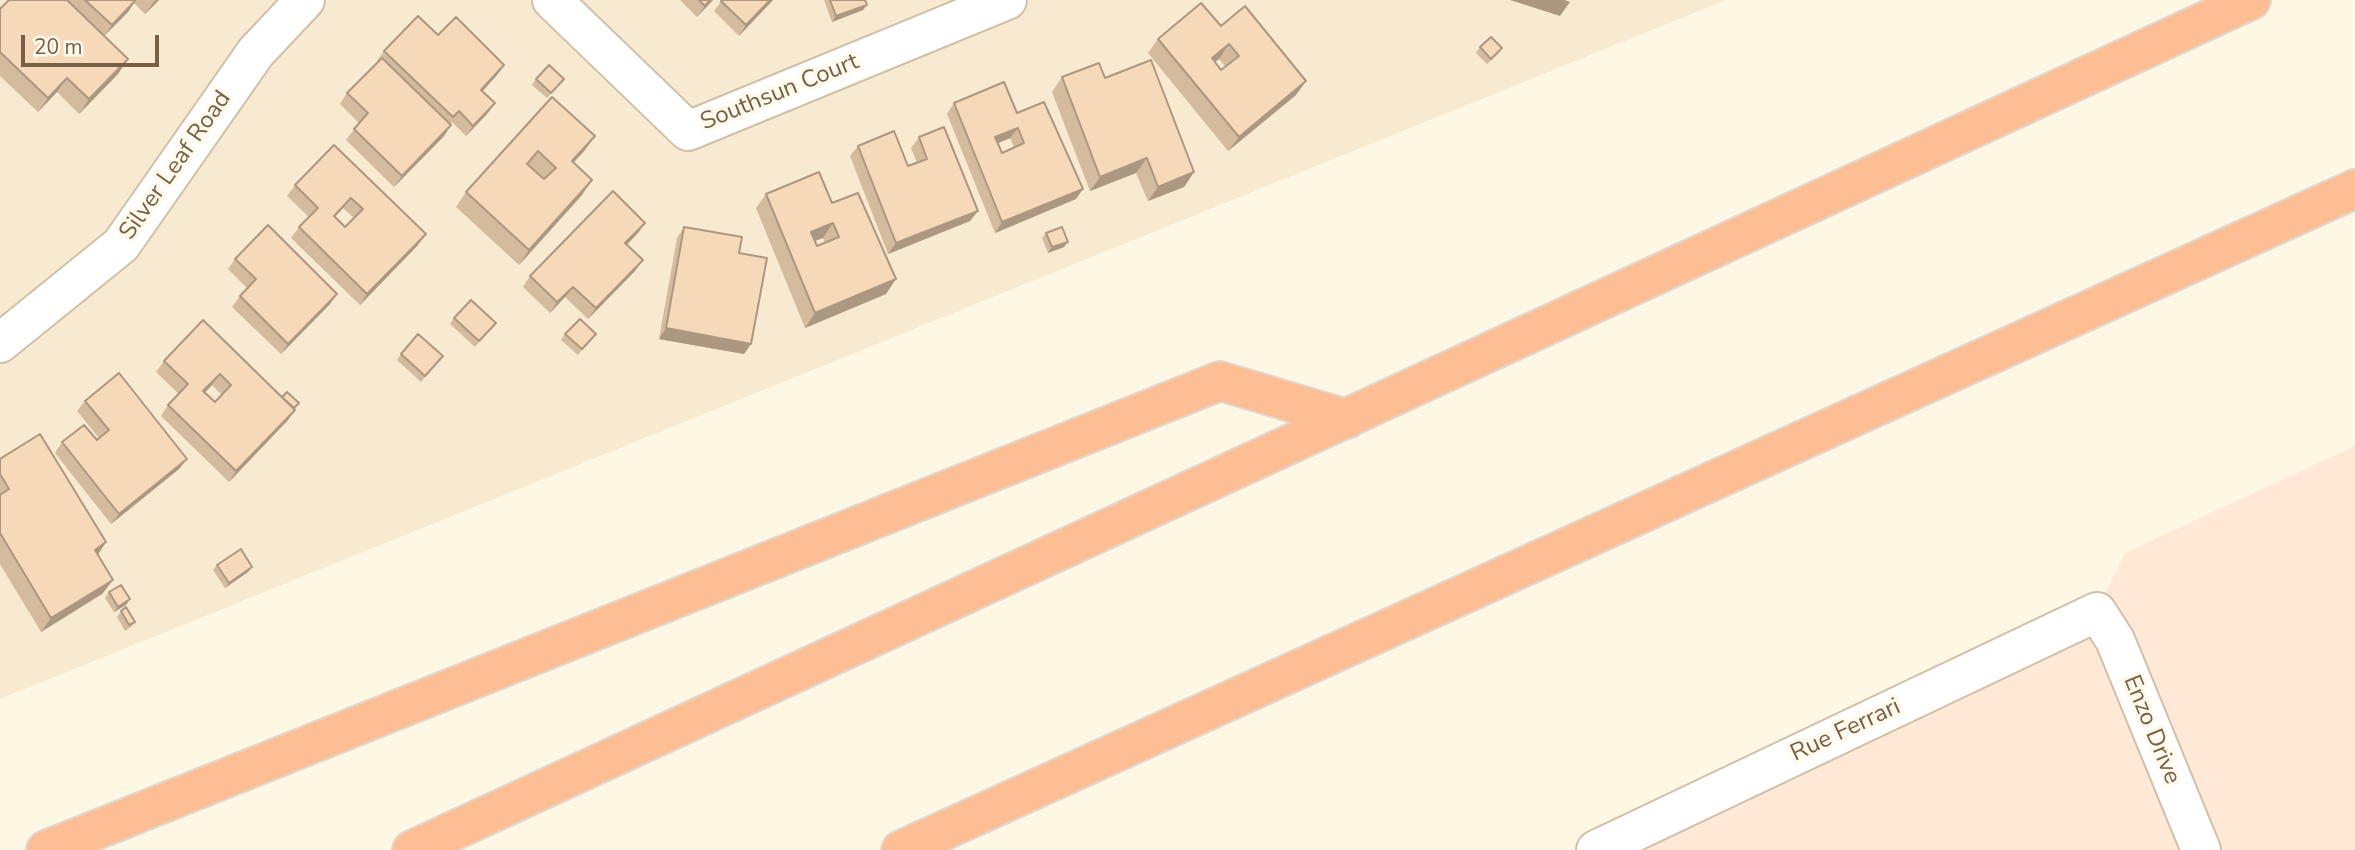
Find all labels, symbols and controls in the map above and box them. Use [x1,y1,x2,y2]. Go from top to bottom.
scale bar [24,21,163,65]
text: 20 m [34,33,83,61]
street label: Southsun Court [697,48,863,138]
street label: Silver Leaf Road [114,86,238,246]
street label: Enzo Drive [2116,671,2186,789]
street label: Rue Ferrari [1787,693,1905,769]

